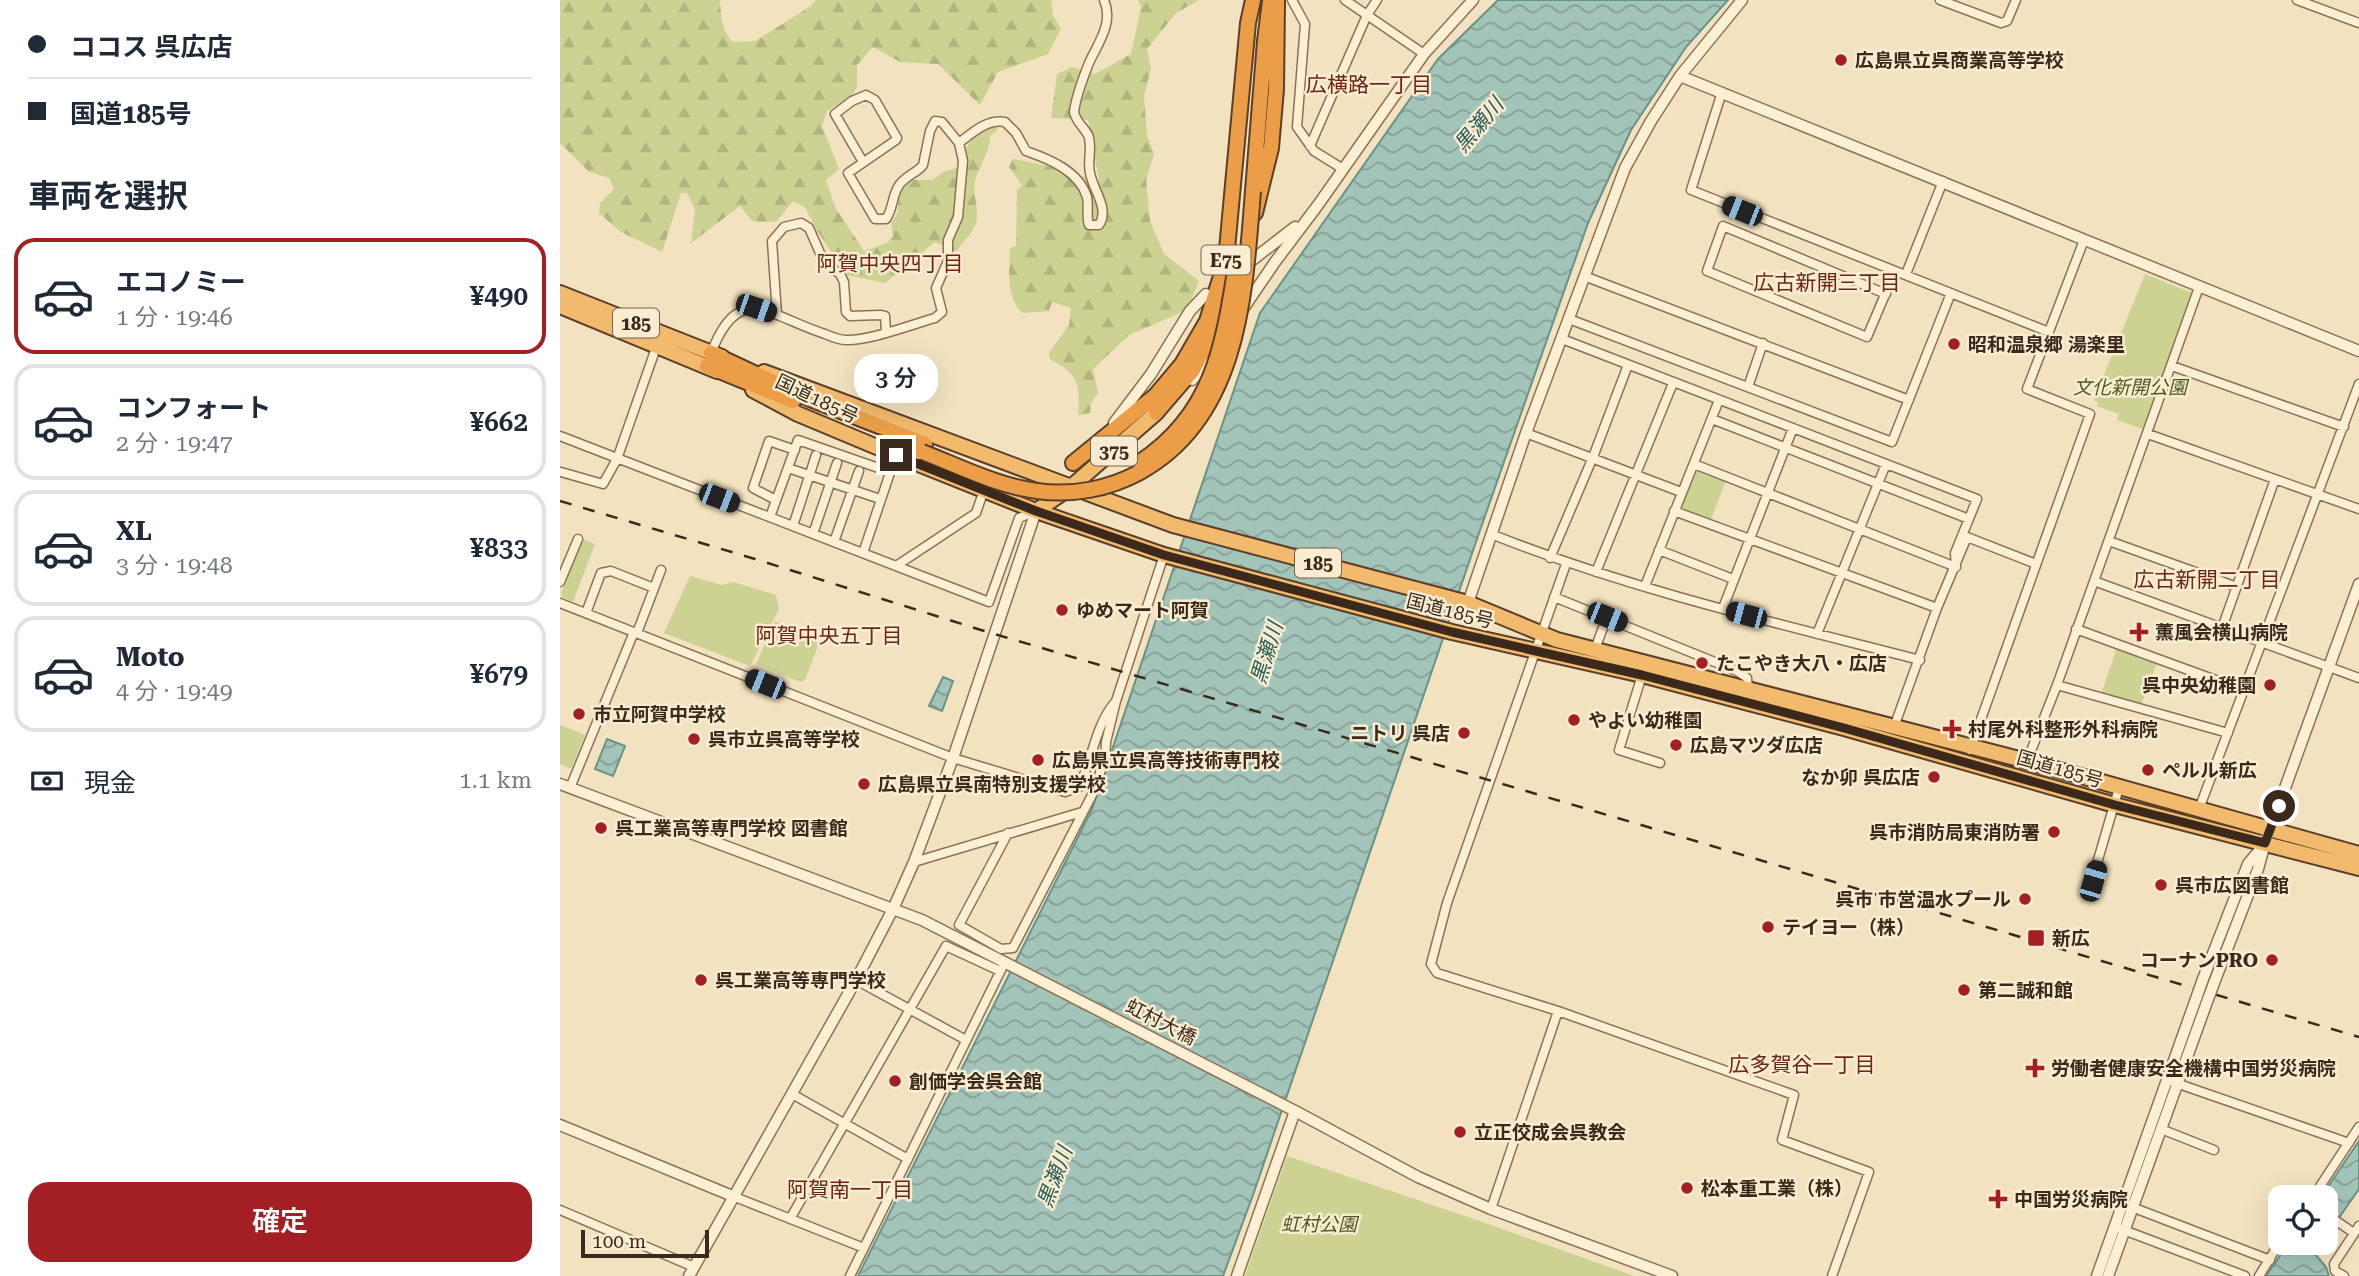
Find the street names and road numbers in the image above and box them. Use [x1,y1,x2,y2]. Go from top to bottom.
road number: E75 [1202,246,1250,274]
road number: 185 [613,309,659,338]
street label: 国道185号 [772,370,862,428]
road number: 375 [1091,436,1137,466]
road number: 185 [1295,548,1341,578]
street label: 国道185号 [1404,589,1496,633]
street label: 国道185号 [2014,746,2106,792]
street label: 虹村大橋 [1122,994,1200,1050]

